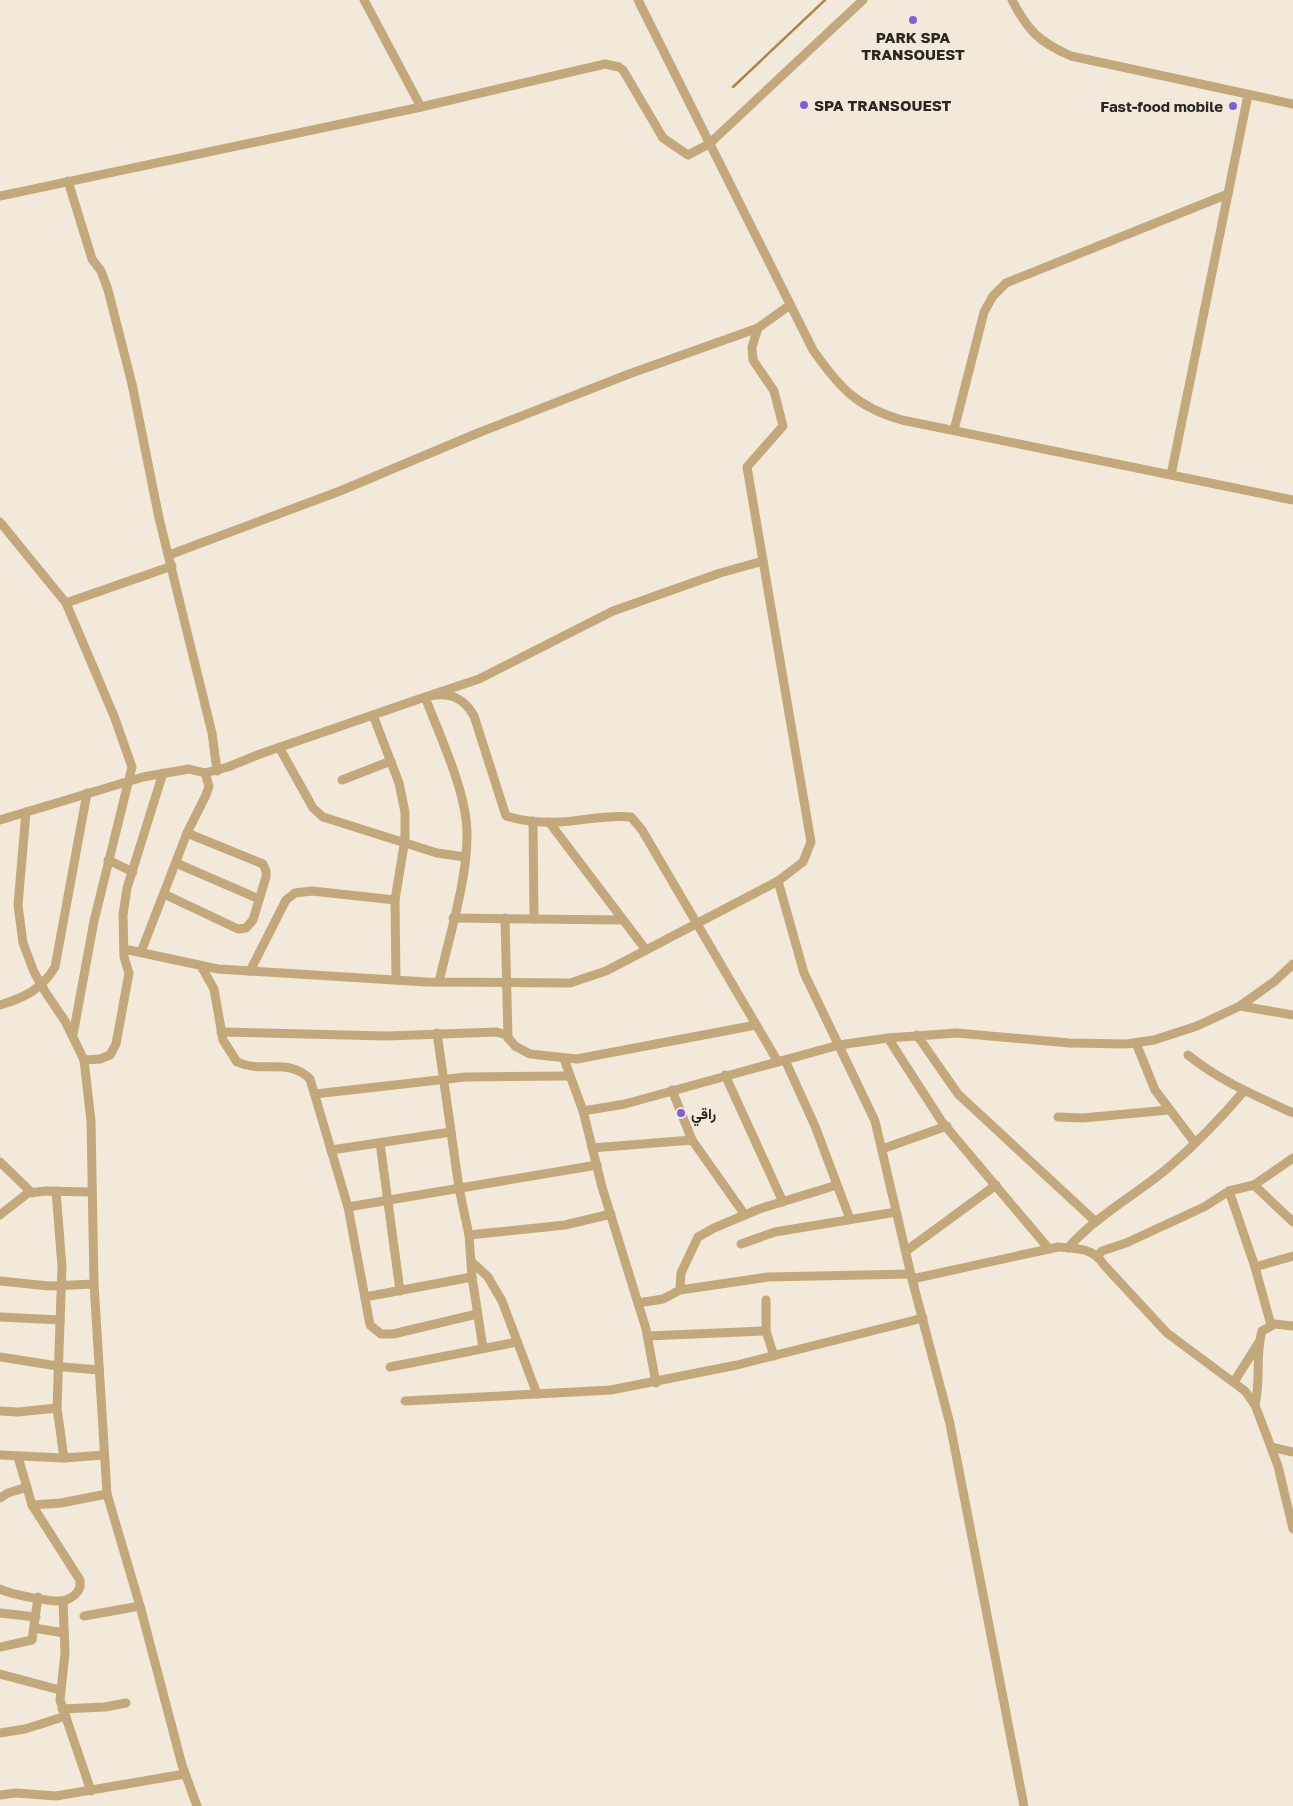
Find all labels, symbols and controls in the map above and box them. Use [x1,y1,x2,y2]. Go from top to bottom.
marker: PARK SPA TRANSOUEST [907,14,919,26]
place label: PARK SPA TRANSOUEST [861,28,965,63]
place label: SPA TRANSOUEST [814,96,951,114]
place label: Fast-food mobile [1100,97,1223,115]
marker: SPA TRANSOUEST [798,99,810,111]
marker: Fast-food mobile [1227,100,1239,112]
place label: راقي [691,1104,716,1127]
marker: راقي [675,1107,687,1119]

